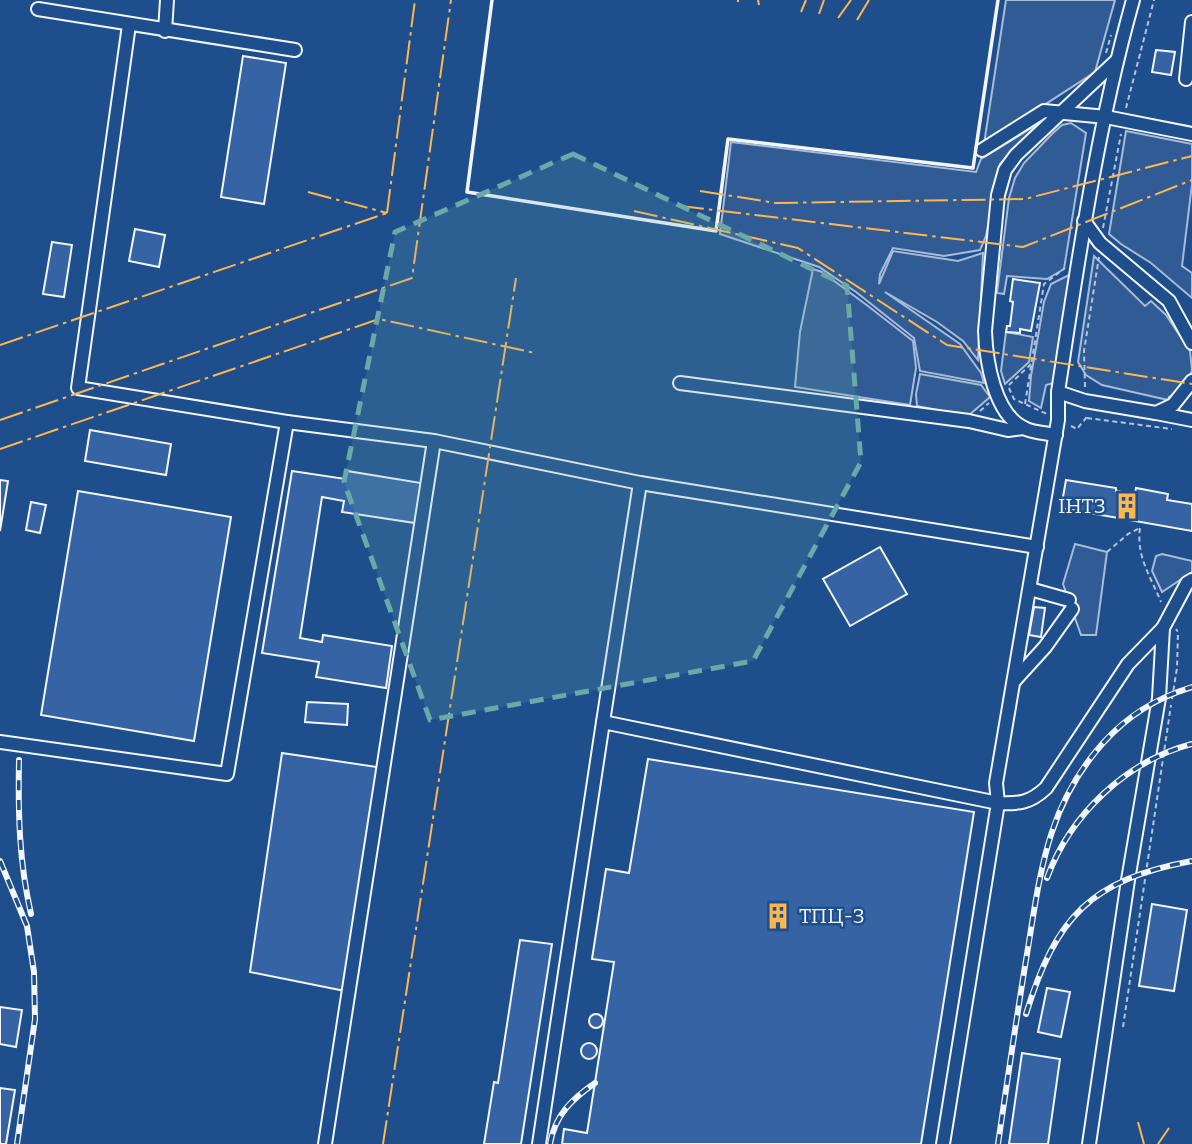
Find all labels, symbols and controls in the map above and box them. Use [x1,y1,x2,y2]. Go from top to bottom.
building icon: ІНТЗ [1112,491,1142,521]
place label: ІНТЗ [1058,493,1106,519]
building icon: ТПЦ-3 [763,901,793,931]
place label: ТПЦ-3 [799,903,865,929]

